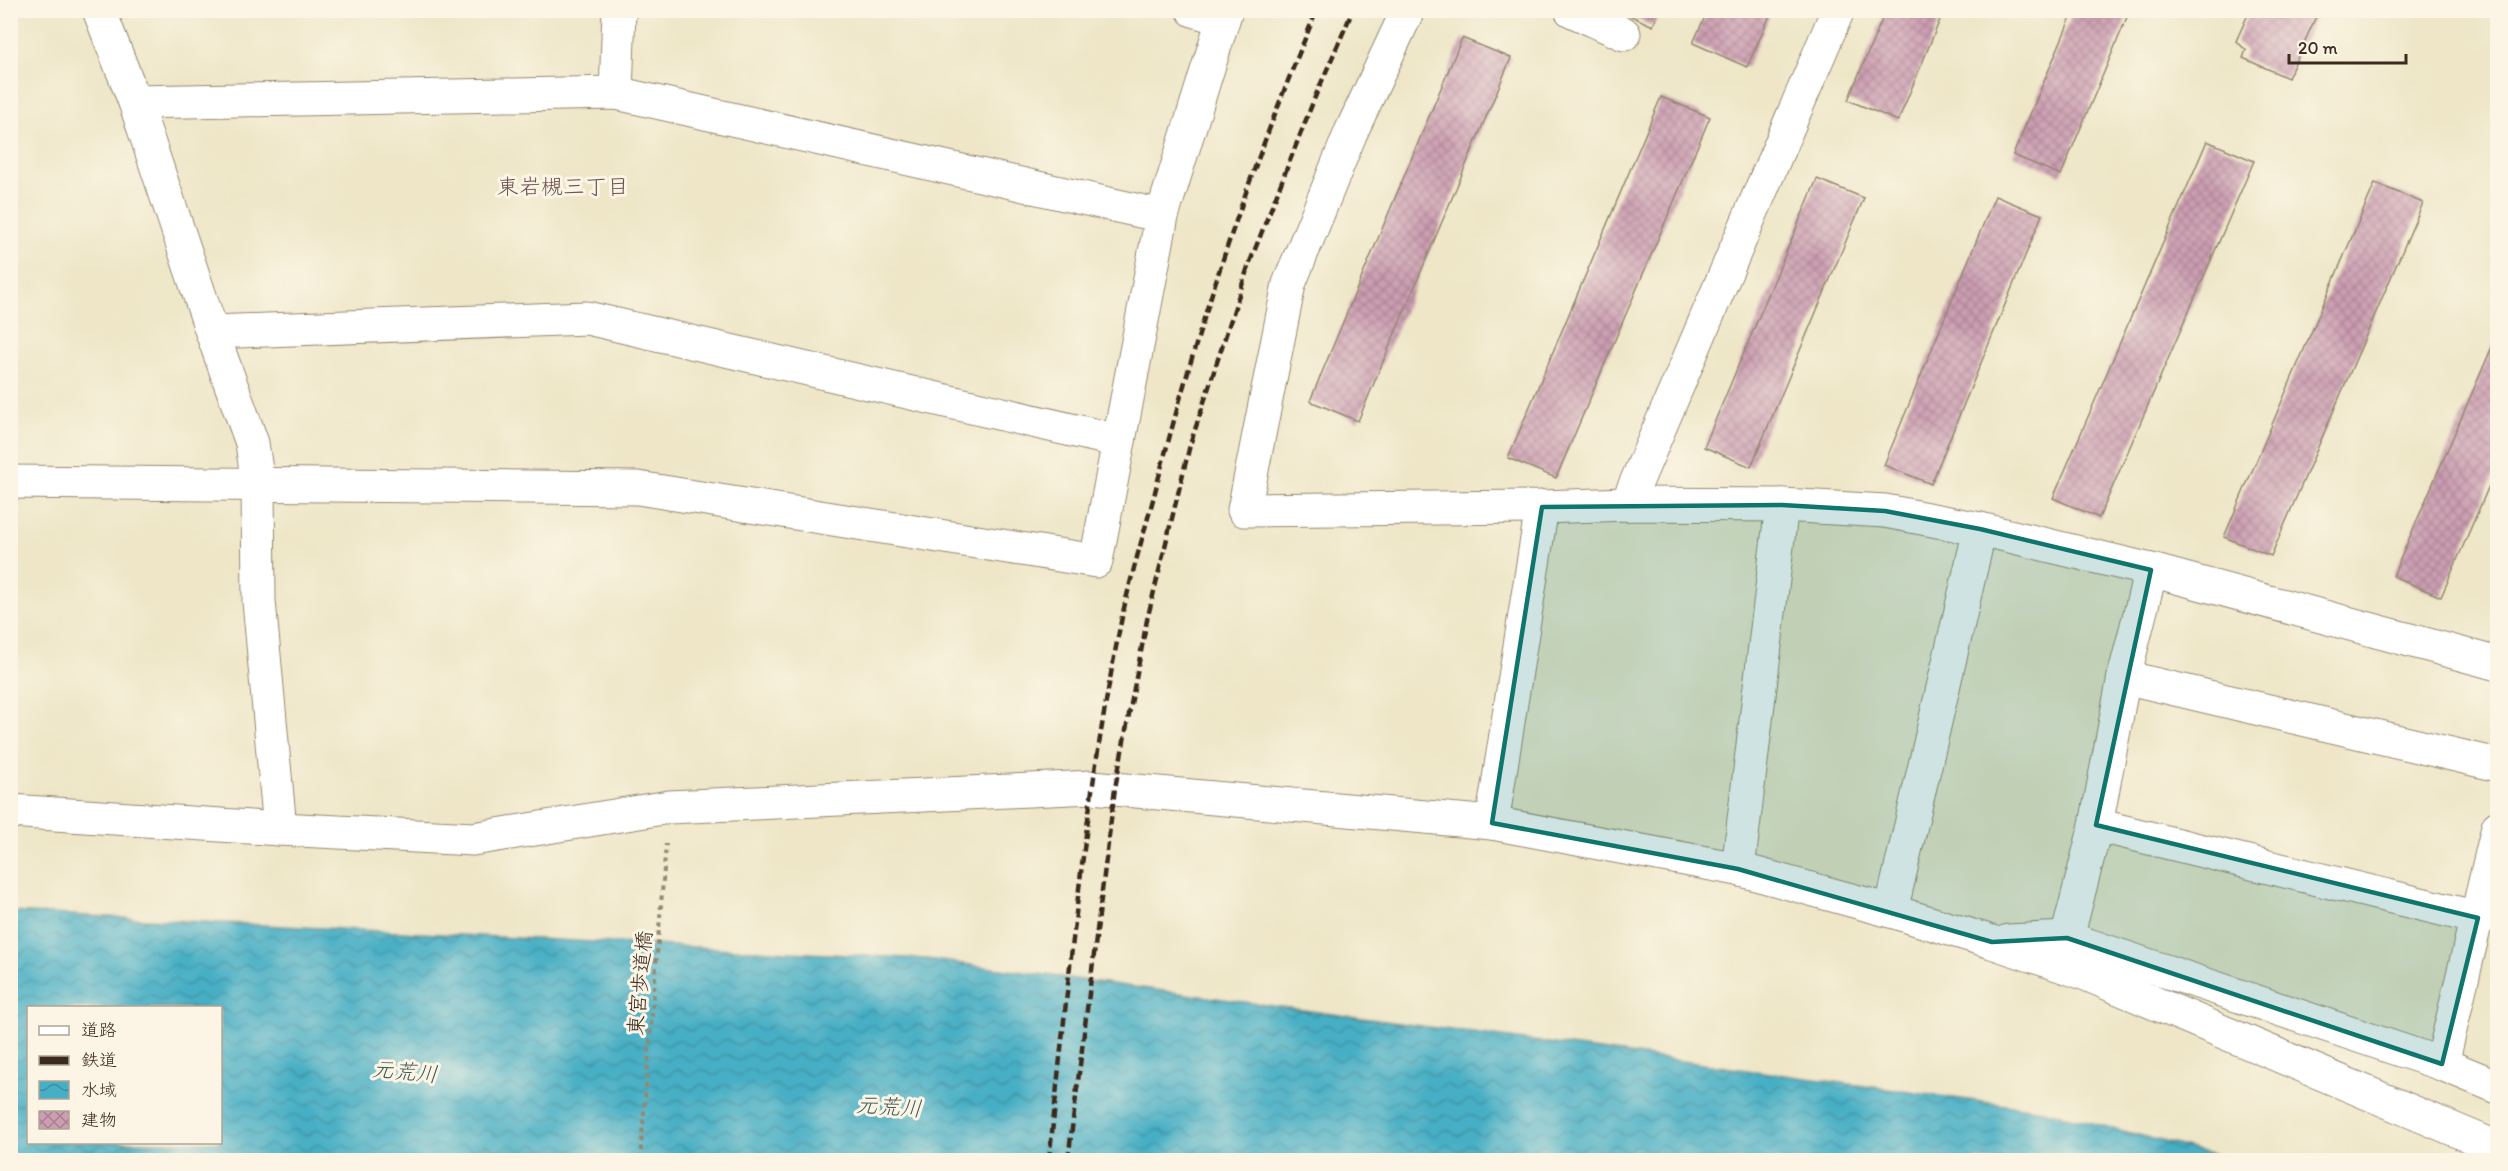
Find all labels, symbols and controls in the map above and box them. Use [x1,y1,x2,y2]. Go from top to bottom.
scale bar [2289,27,2406,65]
text: 20 m [2298,37,2338,59]
district label: 東岩槻三丁目 [497,173,629,200]
street label: 東宮歩道橋 [622,930,657,1036]
legend [27,1006,222,1144]
text: 道路 [81,1019,117,1041]
text: 鉄道 [81,1049,117,1071]
water label: 元荒川 [371,1055,439,1088]
text: 水域 [81,1079,117,1101]
water label: 元荒川 [855,1091,923,1122]
text: 建物 [81,1109,117,1131]

